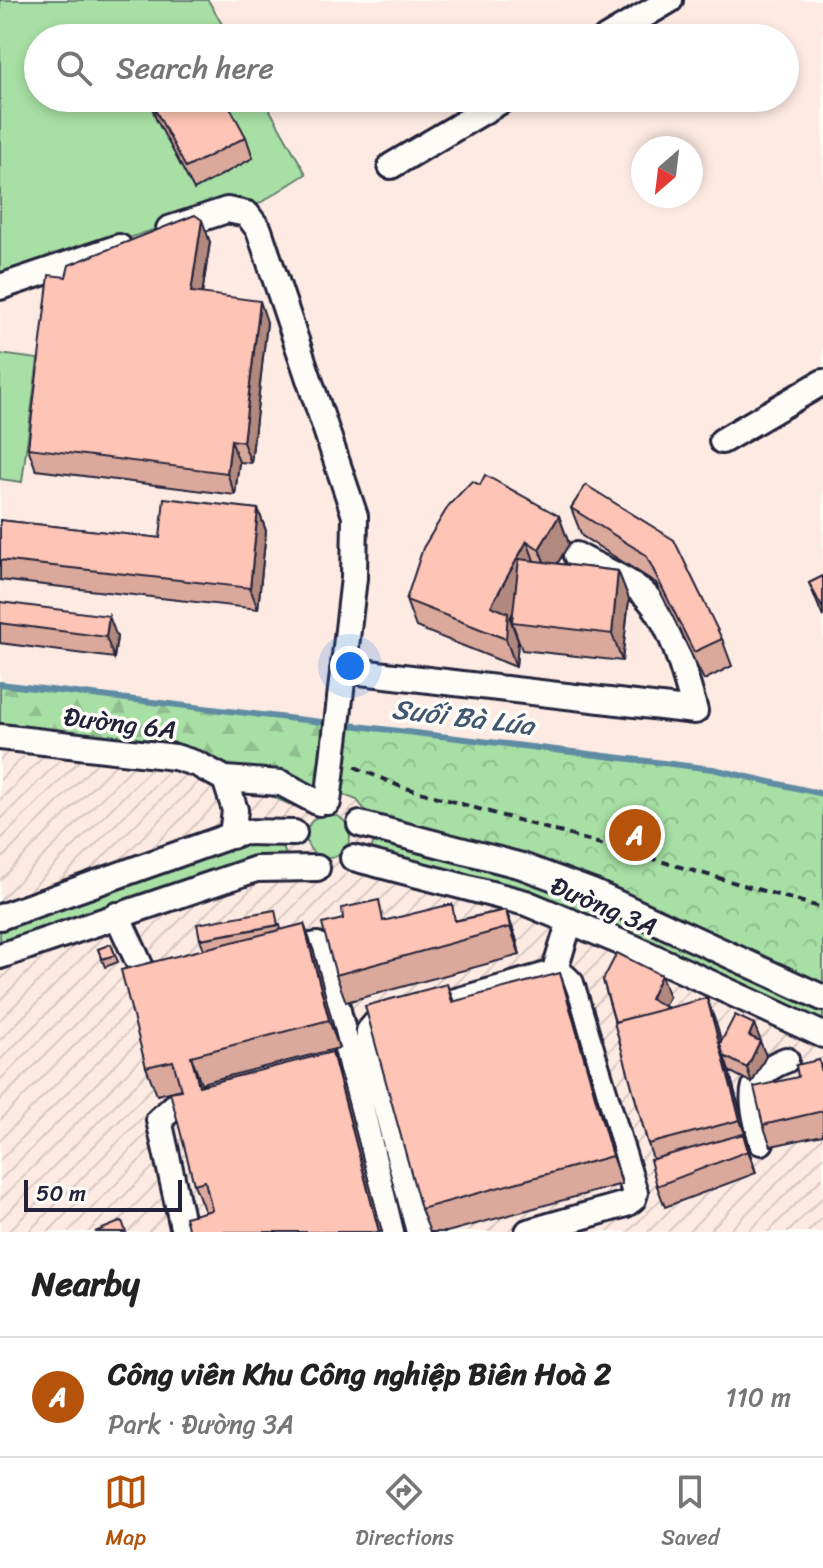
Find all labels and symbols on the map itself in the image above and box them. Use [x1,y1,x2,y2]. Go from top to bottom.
north arrow [631,136,703,208]
your location [330,646,370,686]
water label: Suối Bà Lúa [389,684,539,750]
street label: Đường 6A [61,693,179,753]
pin: A [609,805,661,865]
street label: Đường 3A [543,863,665,949]
scale bar [24,1176,182,1212]

